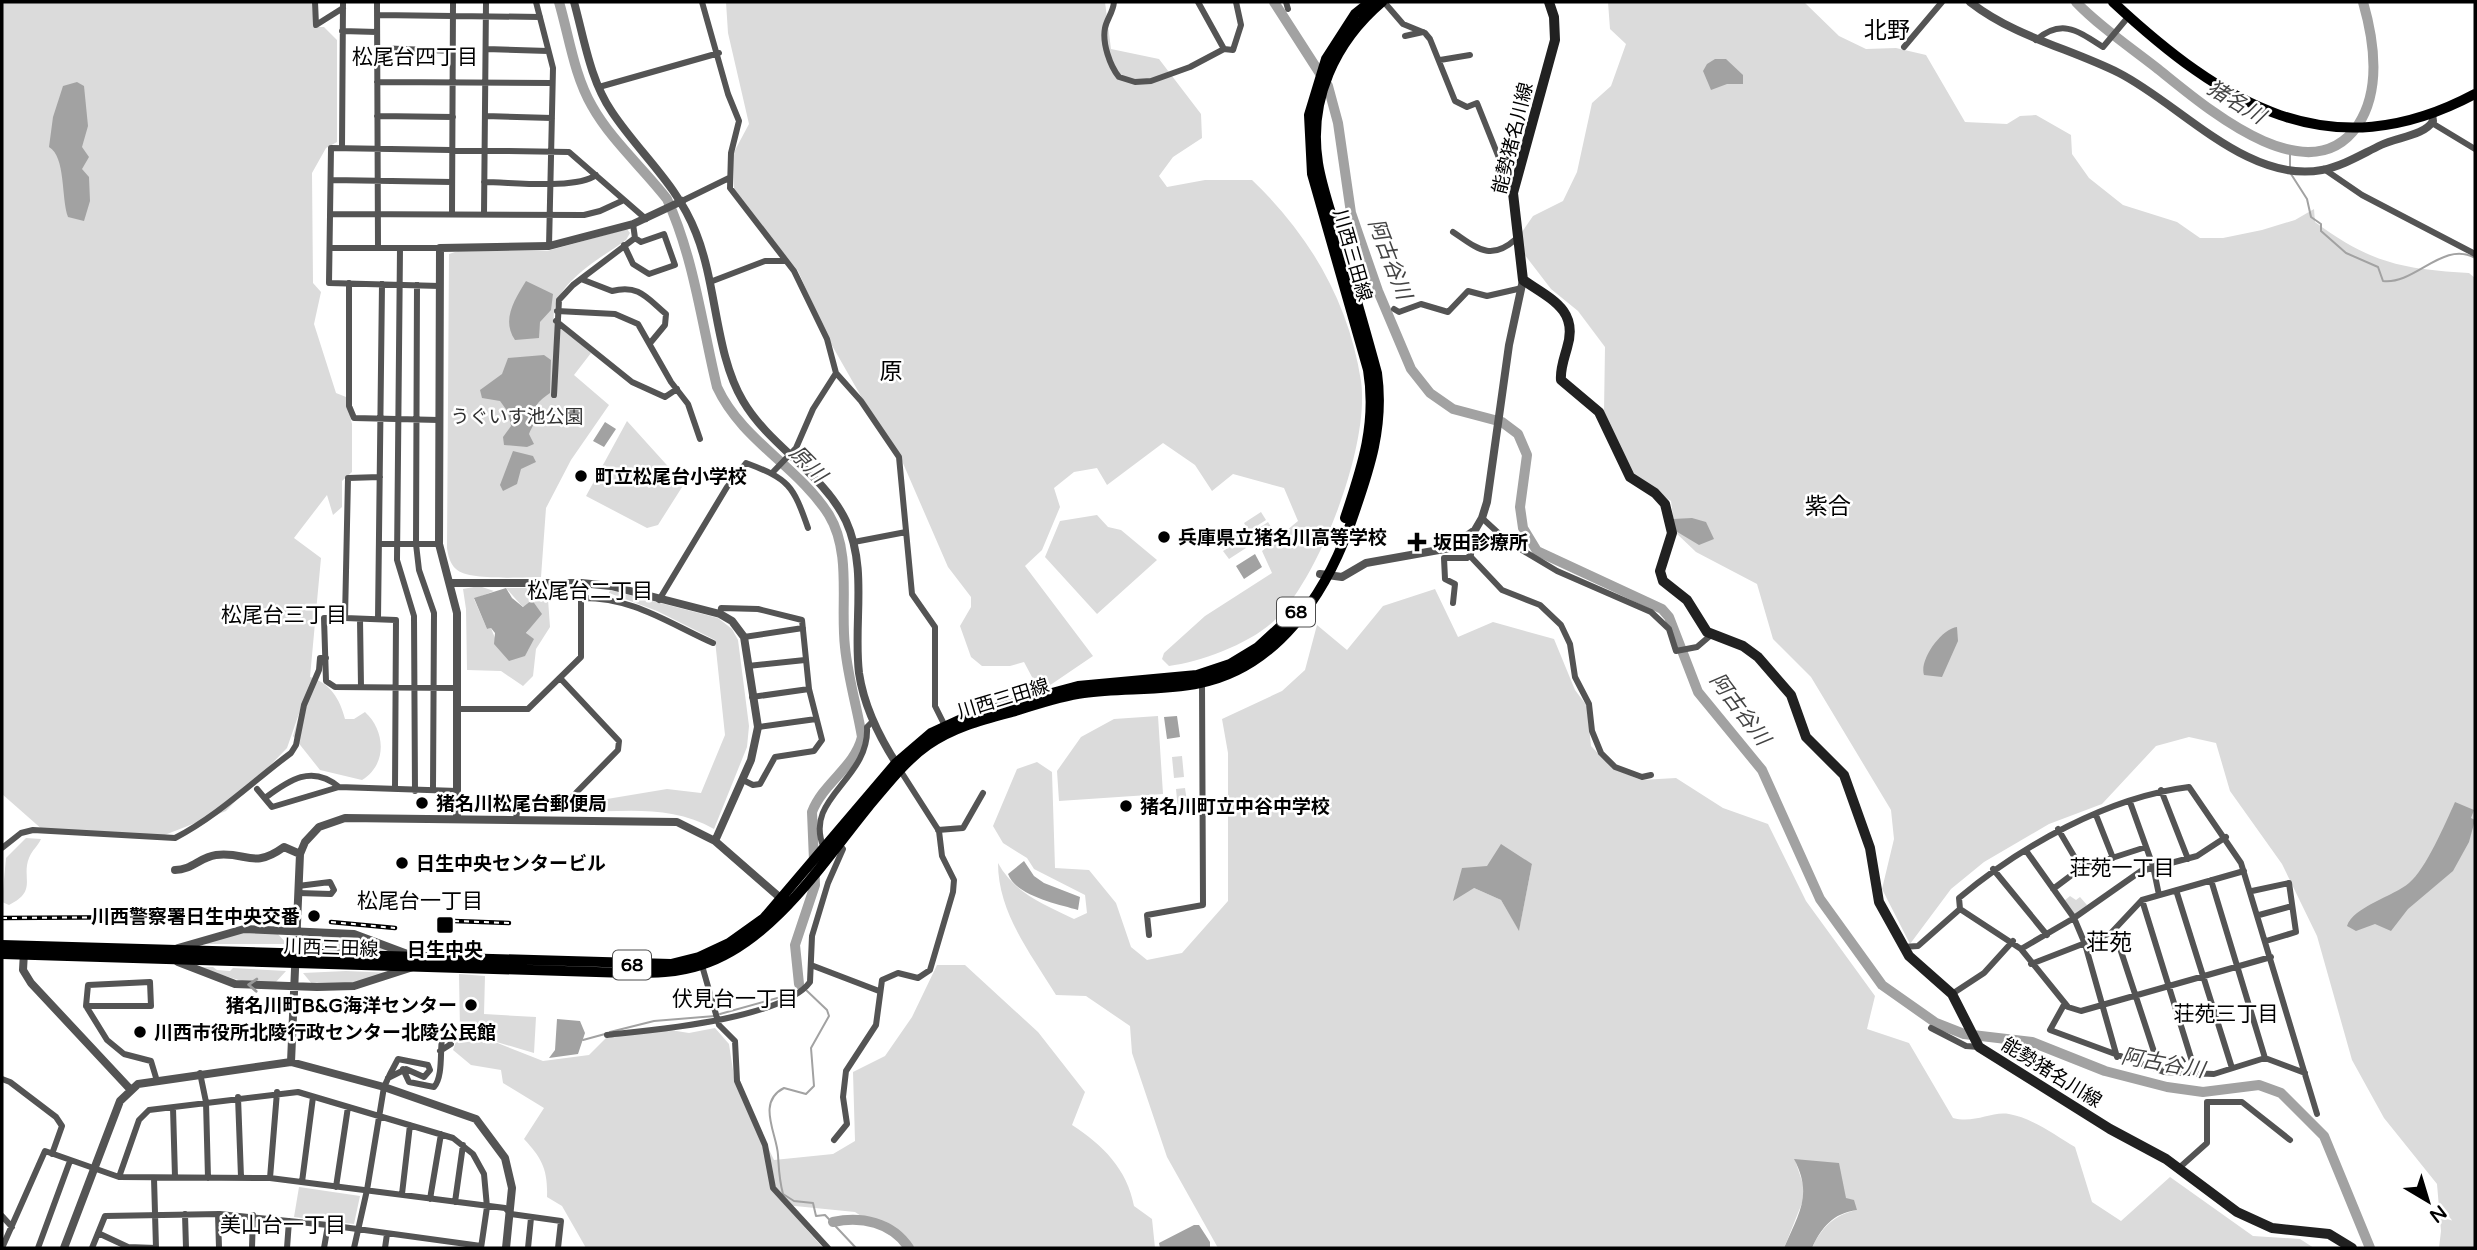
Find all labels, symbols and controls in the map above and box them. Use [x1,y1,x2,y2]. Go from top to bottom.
district label: 北野 [1864,17,1910,45]
district label: 松尾台四丁目 [352,45,478,70]
water label: 猪名川 [2202,75,2271,130]
street label: 能勢猪名川線 [1489,80,1537,196]
street label: 川西三田線 [1328,207,1376,304]
water label: 阿古谷川 [1363,215,1417,305]
district label: 原 [880,358,903,386]
park label: うぐいす池公園 [450,406,584,428]
water label: 原川 [784,441,833,489]
place label: 町立松尾台小学校 [595,466,747,488]
marker: 町立松尾台小学校 [573,468,589,484]
district label: 紫合 [1805,493,1851,521]
place label: 兵庫県立猪名川高等学校 [1178,527,1387,549]
marker: 兵庫県立猪名川高等学校 [1156,529,1172,545]
marker: 坂田診療所 [1407,532,1427,552]
place label: 坂田診療所 [1433,532,1528,554]
district label: 松尾台二丁目 [527,579,653,604]
road number: 68 [1277,598,1315,626]
district label: 松尾台三丁目 [221,603,347,628]
water label: 阿古谷川 [1704,668,1776,752]
street label: 川西三田線 [955,675,1052,723]
place label: 猪名川松尾台郵便局 [436,793,607,815]
marker: 猪名川松尾台郵便局 [414,795,430,811]
place label: 猪名川町立中谷中学校 [1140,796,1330,818]
marker: 猪名川町立中谷中学校 [1118,798,1134,814]
place label: 日生中央センタービル [416,853,606,875]
marker: 日生中央センタービル [394,855,410,871]
district label: 荘苑一丁目 [2070,856,2175,881]
district label: 松尾台一丁目 [357,889,483,914]
place label: 川西警察署日生中央交番 [91,906,300,928]
marker: 川西警察署日生中央交番 [306,908,322,924]
marker: 日生中央 [435,915,455,935]
district label: 荘苑 [2086,929,2132,957]
street label: 川西三田線 [283,935,379,961]
place label: 日生中央 [407,939,483,961]
road number: 68 [613,950,651,980]
one-way arrow [248,977,259,992]
district label: 伏見台一丁目 [672,987,798,1012]
place label: 猪名川町B&G海洋センター [226,995,457,1017]
marker: 猪名川町B&G海洋センター [463,997,479,1013]
district label: 荘苑三丁目 [2174,1002,2279,1027]
place label: 川西市役所北陵行政センター北陵公民館 [154,1022,496,1044]
marker: 川西市役所北陵行政センター北陵公民館 [132,1024,148,1040]
street label: 能勢猪名川線 [1997,1033,2106,1112]
water label: 阿古谷川 [2119,1044,2208,1083]
north arrow [2393,1166,2463,1236]
text: N [2425,1200,2451,1227]
district label: 美山台一丁目 [220,1213,346,1238]

